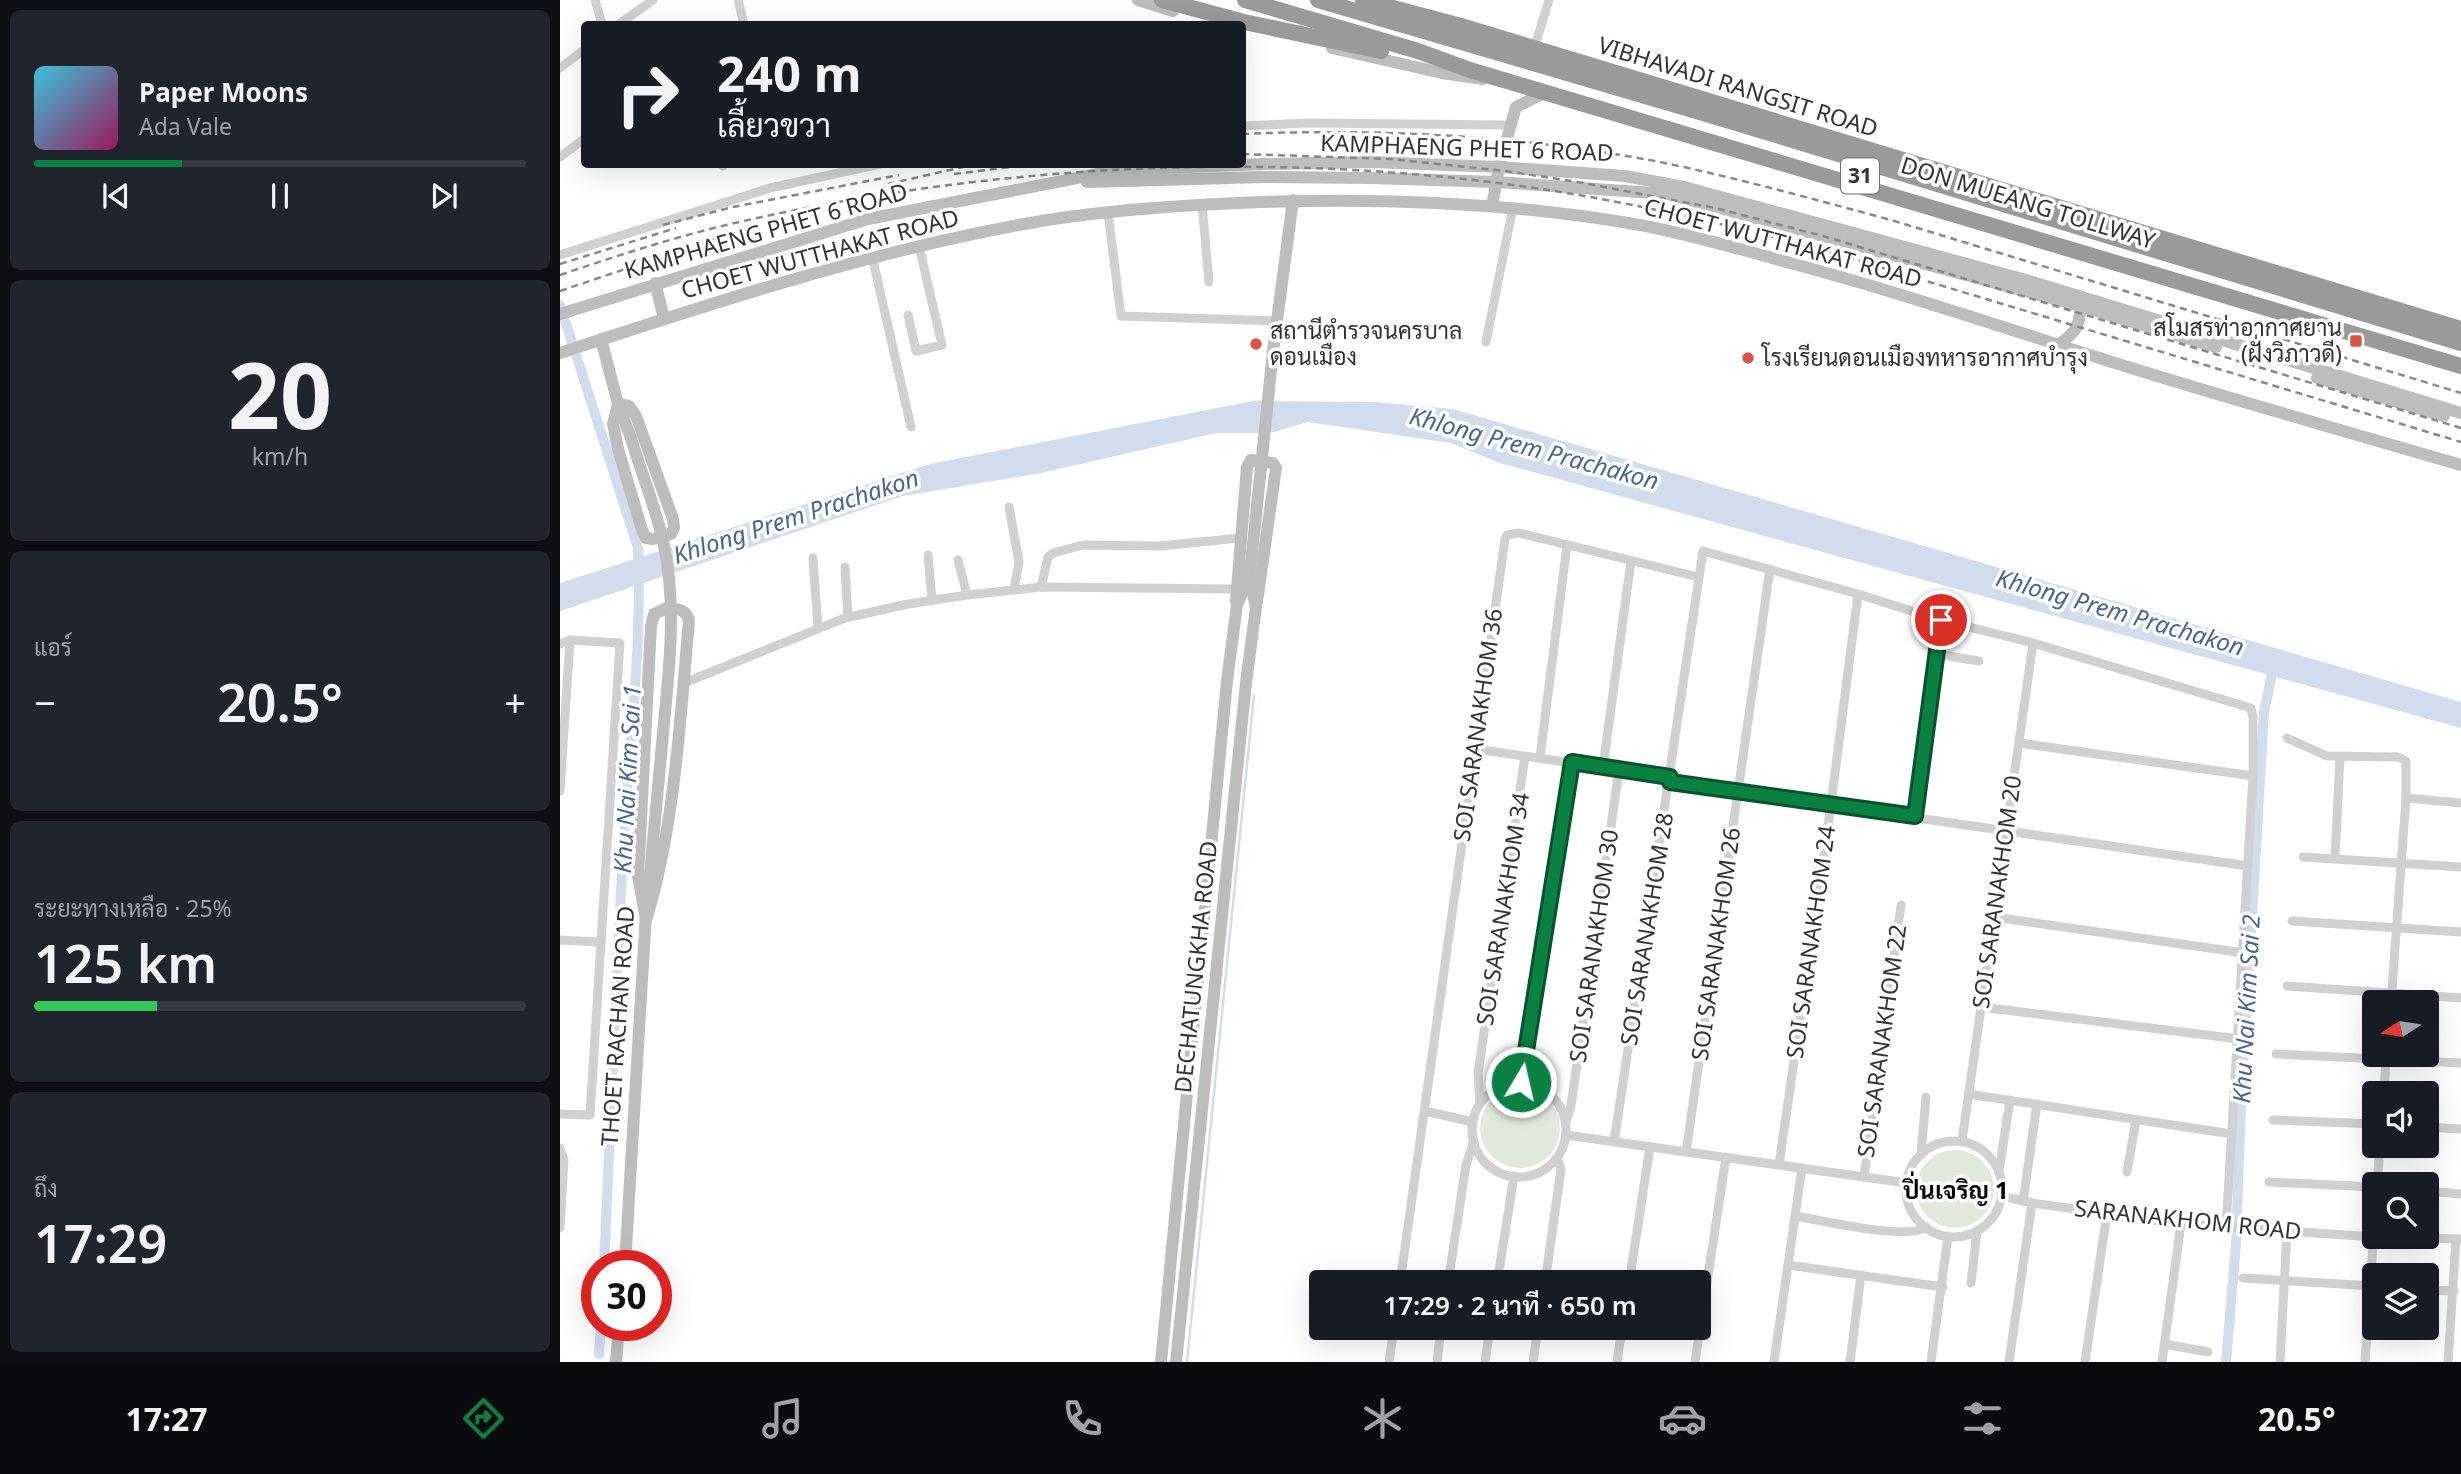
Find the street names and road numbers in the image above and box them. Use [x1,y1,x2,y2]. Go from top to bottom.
street label: VIBHAVADI RANGSIT ROAD [1594,28,1882,144]
street label: KAMPHAENG PHET 6 ROAD [1320,126,1614,168]
street label: DON MUEANG TOLLWAY [1897,148,2160,256]
road number: 31 [1841,158,1879,194]
street label: KAMPHAENG PHET 6 ROAD [620,174,911,286]
street label: CHOET WUTTHAKAT ROAD [1641,190,1926,295]
street label: CHOET WUTTHAKAT ROAD [677,201,962,306]
street label: SOI SARANAKHOM 36 [1445,606,1509,844]
street label: SOI SARANAKHOM 20 [1964,773,2028,1011]
street label: SOI SARANAKHOM 34 [1468,790,1536,1028]
street label: SOI SARANAKHOM 28 [1612,810,1680,1048]
street label: SOI SARANAKHOM 24 [1778,823,1842,1061]
street label: SOI SARANAKHOM 26 [1683,825,1747,1063]
street label: SOI SARANAKHOM 30 [1561,827,1625,1065]
street label: DECHATUNGKHA ROAD [1166,839,1224,1095]
street label: THOET RACHAN ROAD [593,905,641,1147]
street label: SOI SARANAKHOM 22 [1849,922,1913,1160]
street label: SARANAKHOM ROAD [2073,1191,2303,1247]

